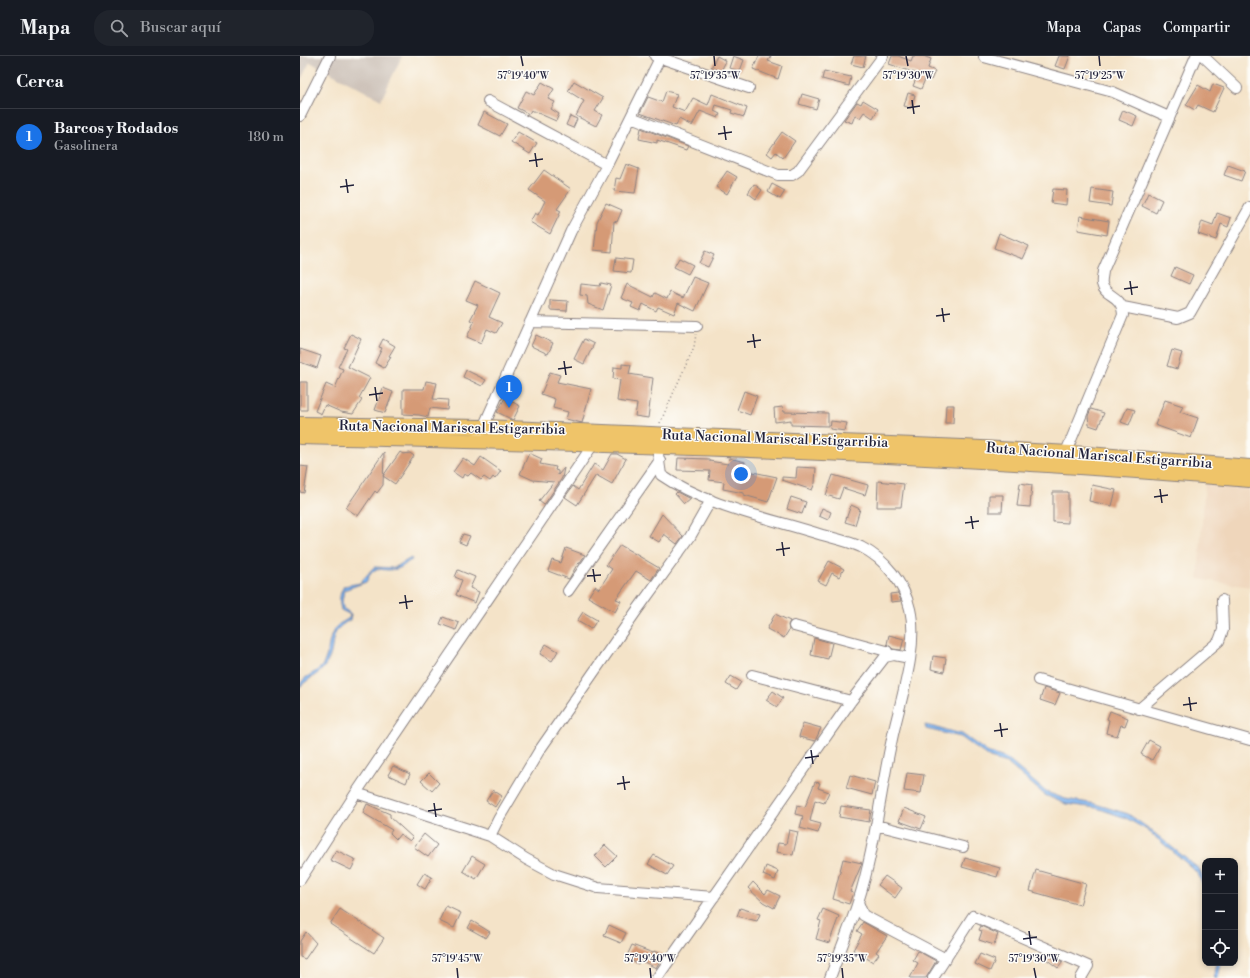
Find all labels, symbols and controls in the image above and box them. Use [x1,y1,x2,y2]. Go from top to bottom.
search box [94,10,374,46]
text: Mapa [20,16,70,40]
icon: search [108,17,130,39]
text: Buscar aquí [140,18,221,37]
text: Mapa [1046,19,1081,37]
text: Capas [1103,19,1141,37]
text: Compartir [1163,19,1230,37]
text: 57°19'40"W [497,70,550,82]
text: 57°19'35"W [690,70,741,82]
text: 57°19'30"W [882,70,935,82]
text: 57°19'25"W [1075,70,1126,82]
text: Cerca [16,71,64,93]
text: Barcos y Rodados [54,119,178,138]
text: 1 [26,129,32,145]
text: 180 m [248,129,284,145]
text: Gasolinera [54,138,118,154]
pin: 1 [496,375,522,408]
street label: Ruta Nacional Mariscal Estigarribia [339,417,566,439]
street label: Ruta Nacional Mariscal Estigarribia [661,426,889,452]
street label: Ruta Nacional Mariscal Estigarribia [985,439,1214,473]
your location [731,464,751,484]
map controls [1202,858,1238,966]
button: + [1202,858,1238,894]
button: − [1202,894,1238,930]
button: locate [1202,930,1238,966]
text: 57°19'45"W [432,953,483,965]
text: 57°19'40"W [624,953,677,965]
text: 57°19'35"W [817,953,868,965]
text: 57°19'30"W [1008,953,1061,965]

